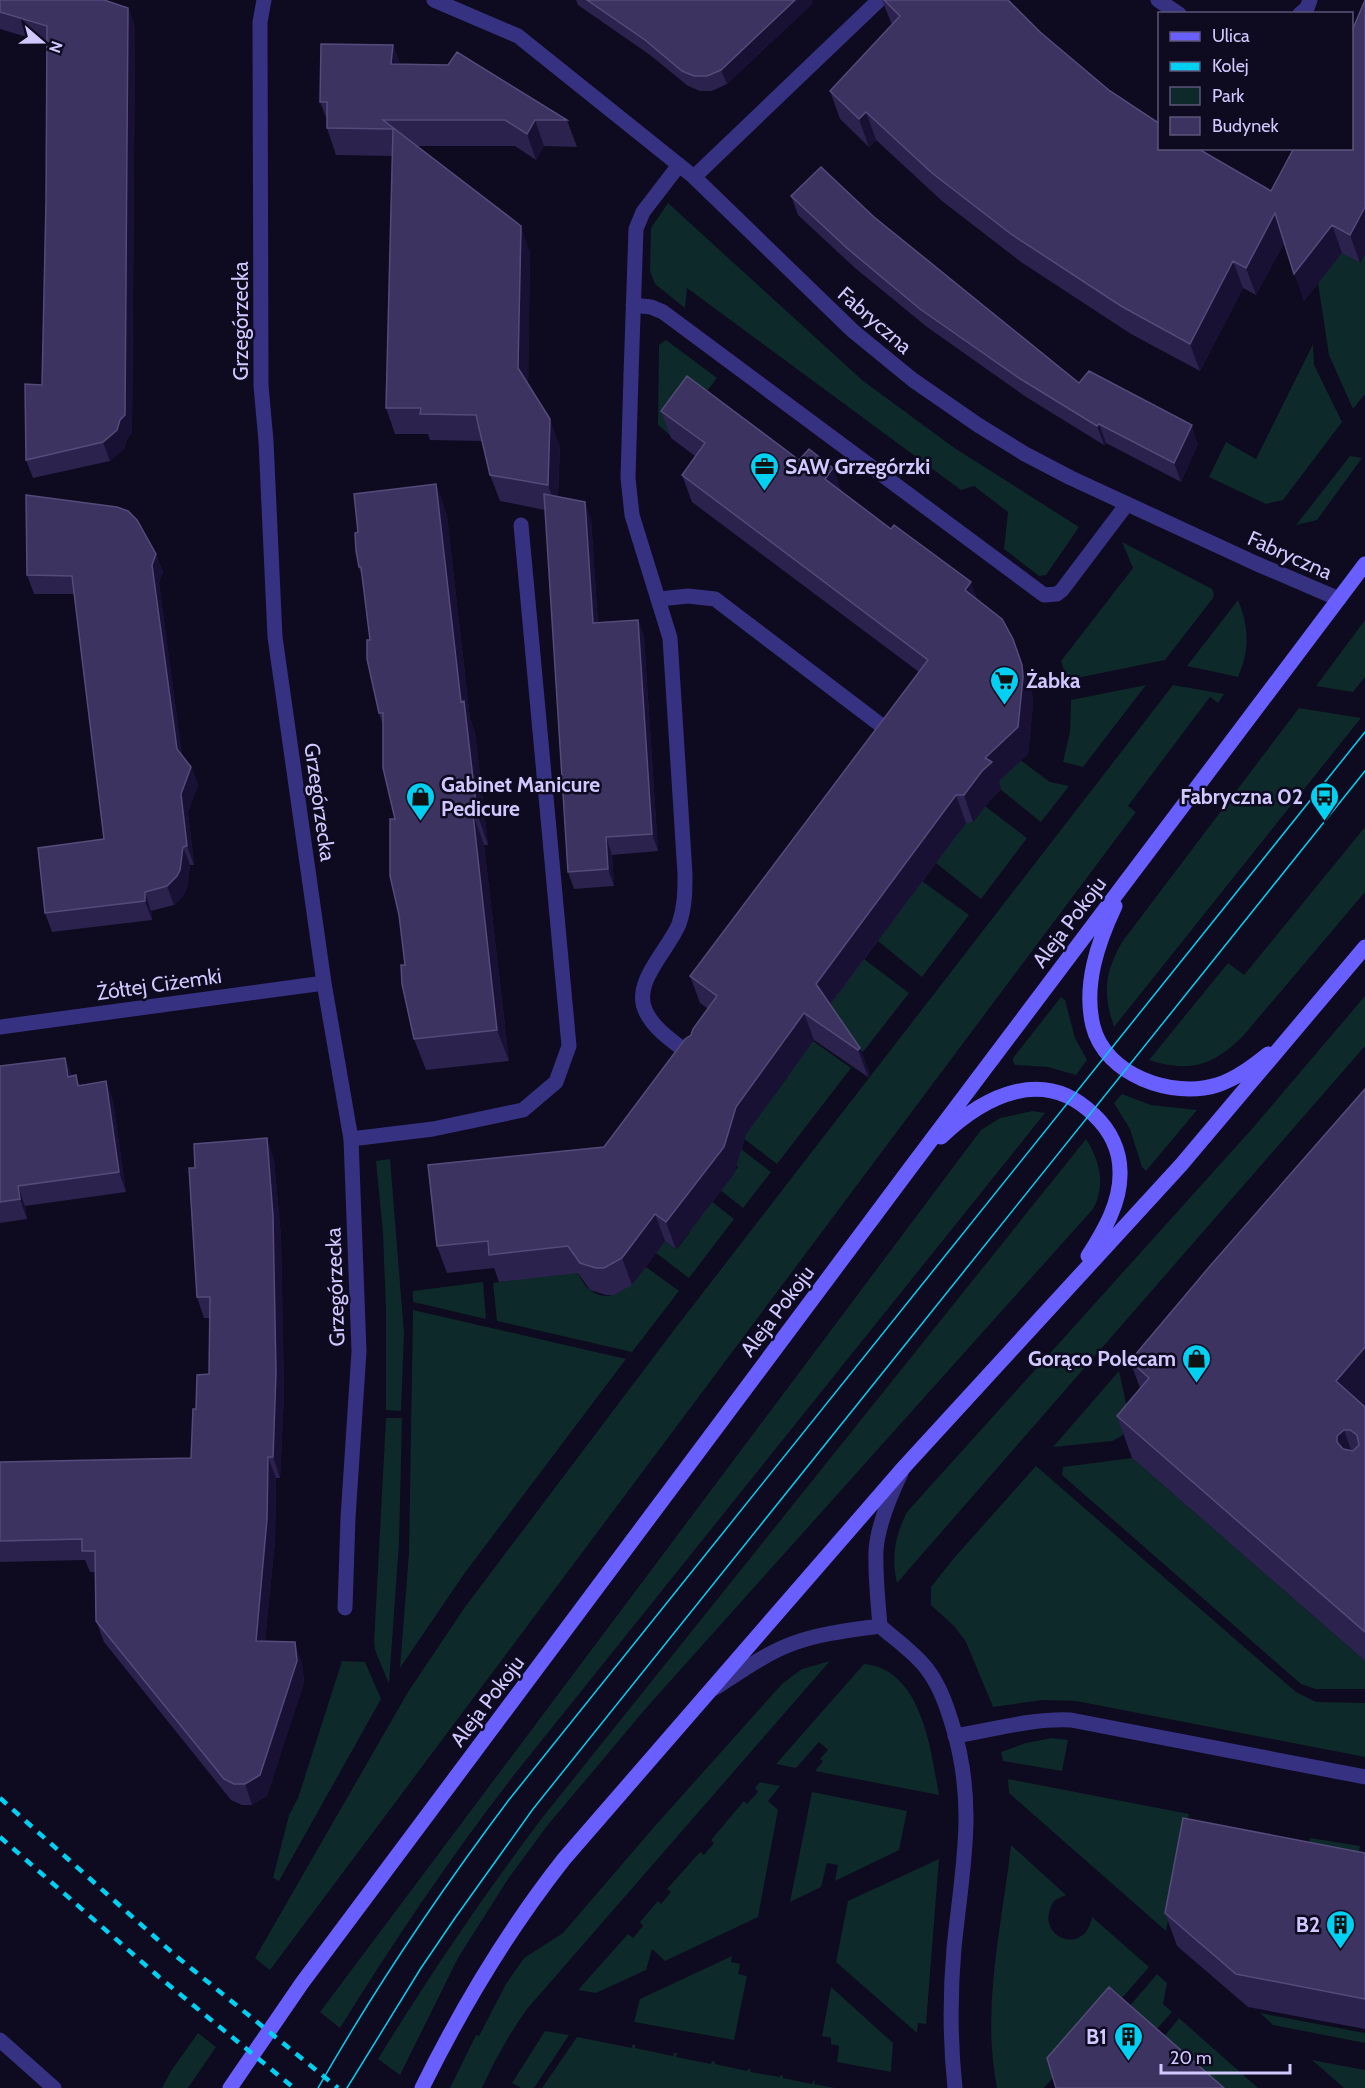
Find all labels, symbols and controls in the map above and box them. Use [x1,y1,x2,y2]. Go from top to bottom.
north arrow [12,12,72,72]
legend [1158,12,1353,150]
text: Ulica [1212,25,1250,47]
text: N [45,38,66,56]
text: Kolej [1212,55,1249,77]
text: Park [1212,85,1245,107]
text: Budynek [1212,115,1279,137]
street label: Grzegórzecka [228,261,253,381]
street label: Fabryczna [833,281,917,359]
office icon: SAW Grzegórzki [748,450,780,492]
place label: SAW Grzegórzki [785,454,930,479]
street label: Fabryczna [1244,525,1336,585]
supermarket icon: Żabka [989,664,1021,706]
place label: Żabka [1026,668,1081,693]
street label: Grzegórzecka [299,741,341,863]
place label: Gabinet Manicure Pedicure [441,772,600,821]
shop icon: Gabinet Manicure Pedicure [404,780,436,822]
bus stop icon: Fabryczna 02 [1308,780,1340,822]
place label: Fabryczna 02 [1180,784,1303,809]
street label: Aleja Pokoju [1027,872,1112,973]
street label: Żółtej Ciżemki [95,963,223,1006]
street label: Grzegórzecka [320,1227,350,1347]
street label: Aleja Pokoju [735,1261,820,1362]
shop icon: Gorąco Polecam [1181,1342,1213,1384]
place label: Gorąco Polecam [1028,1346,1176,1371]
street label: Aleja Pokoju [445,1651,530,1752]
building icon: B2 [1325,1908,1357,1950]
place label: B2 [1296,1912,1320,1937]
building icon: B1 [1112,2020,1144,2062]
place label: B1 [1086,2024,1107,2049]
scale bar [1161,2037,1290,2075]
text: 20 m [1170,2047,1212,2069]

